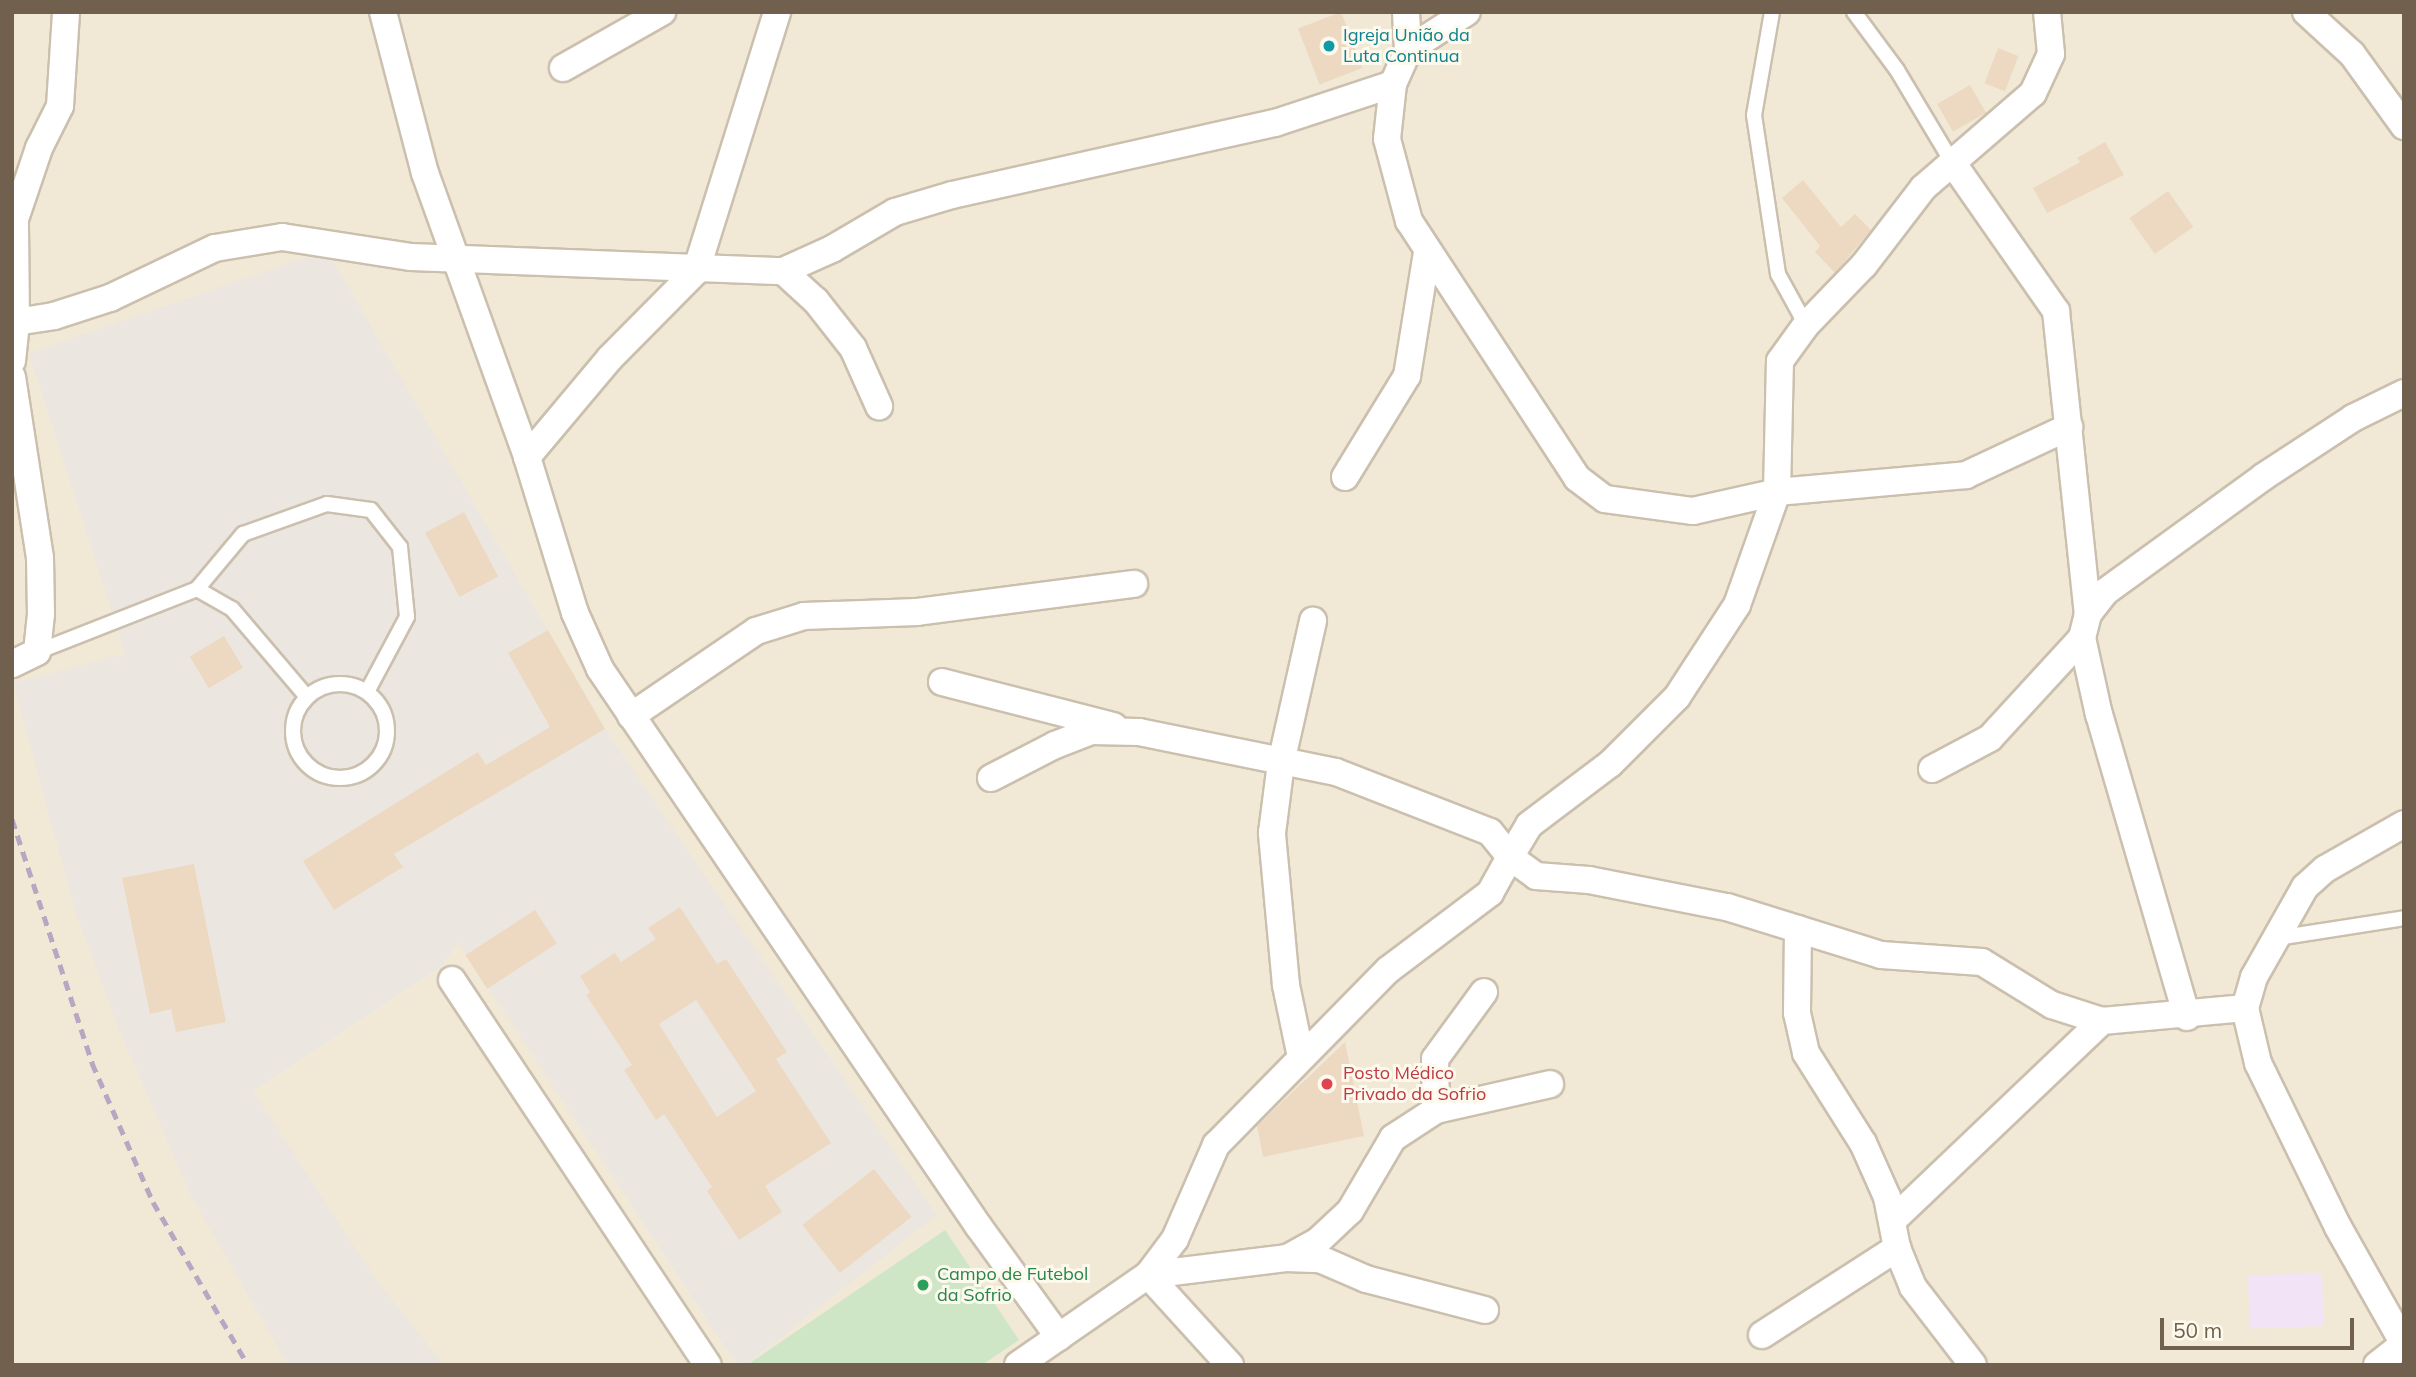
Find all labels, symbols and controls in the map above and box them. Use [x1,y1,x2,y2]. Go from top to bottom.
place label: Igreja União da Luta Continua [1343,25,1470,68]
marker: Igreja União da Luta Continua [1321,38,1337,54]
place label: Posto Médico Privado da Sofrio [1343,1063,1486,1106]
marker: Posto Médico Privado da Sofrio [1317,1074,1337,1094]
place label: Campo de Futebol da Sofrio [937,1264,1088,1306]
marker: Campo de Futebol da Sofrio [915,1277,931,1293]
scale bar [2164,1304,2358,1348]
text: 50 m [2173,1317,2222,1343]

